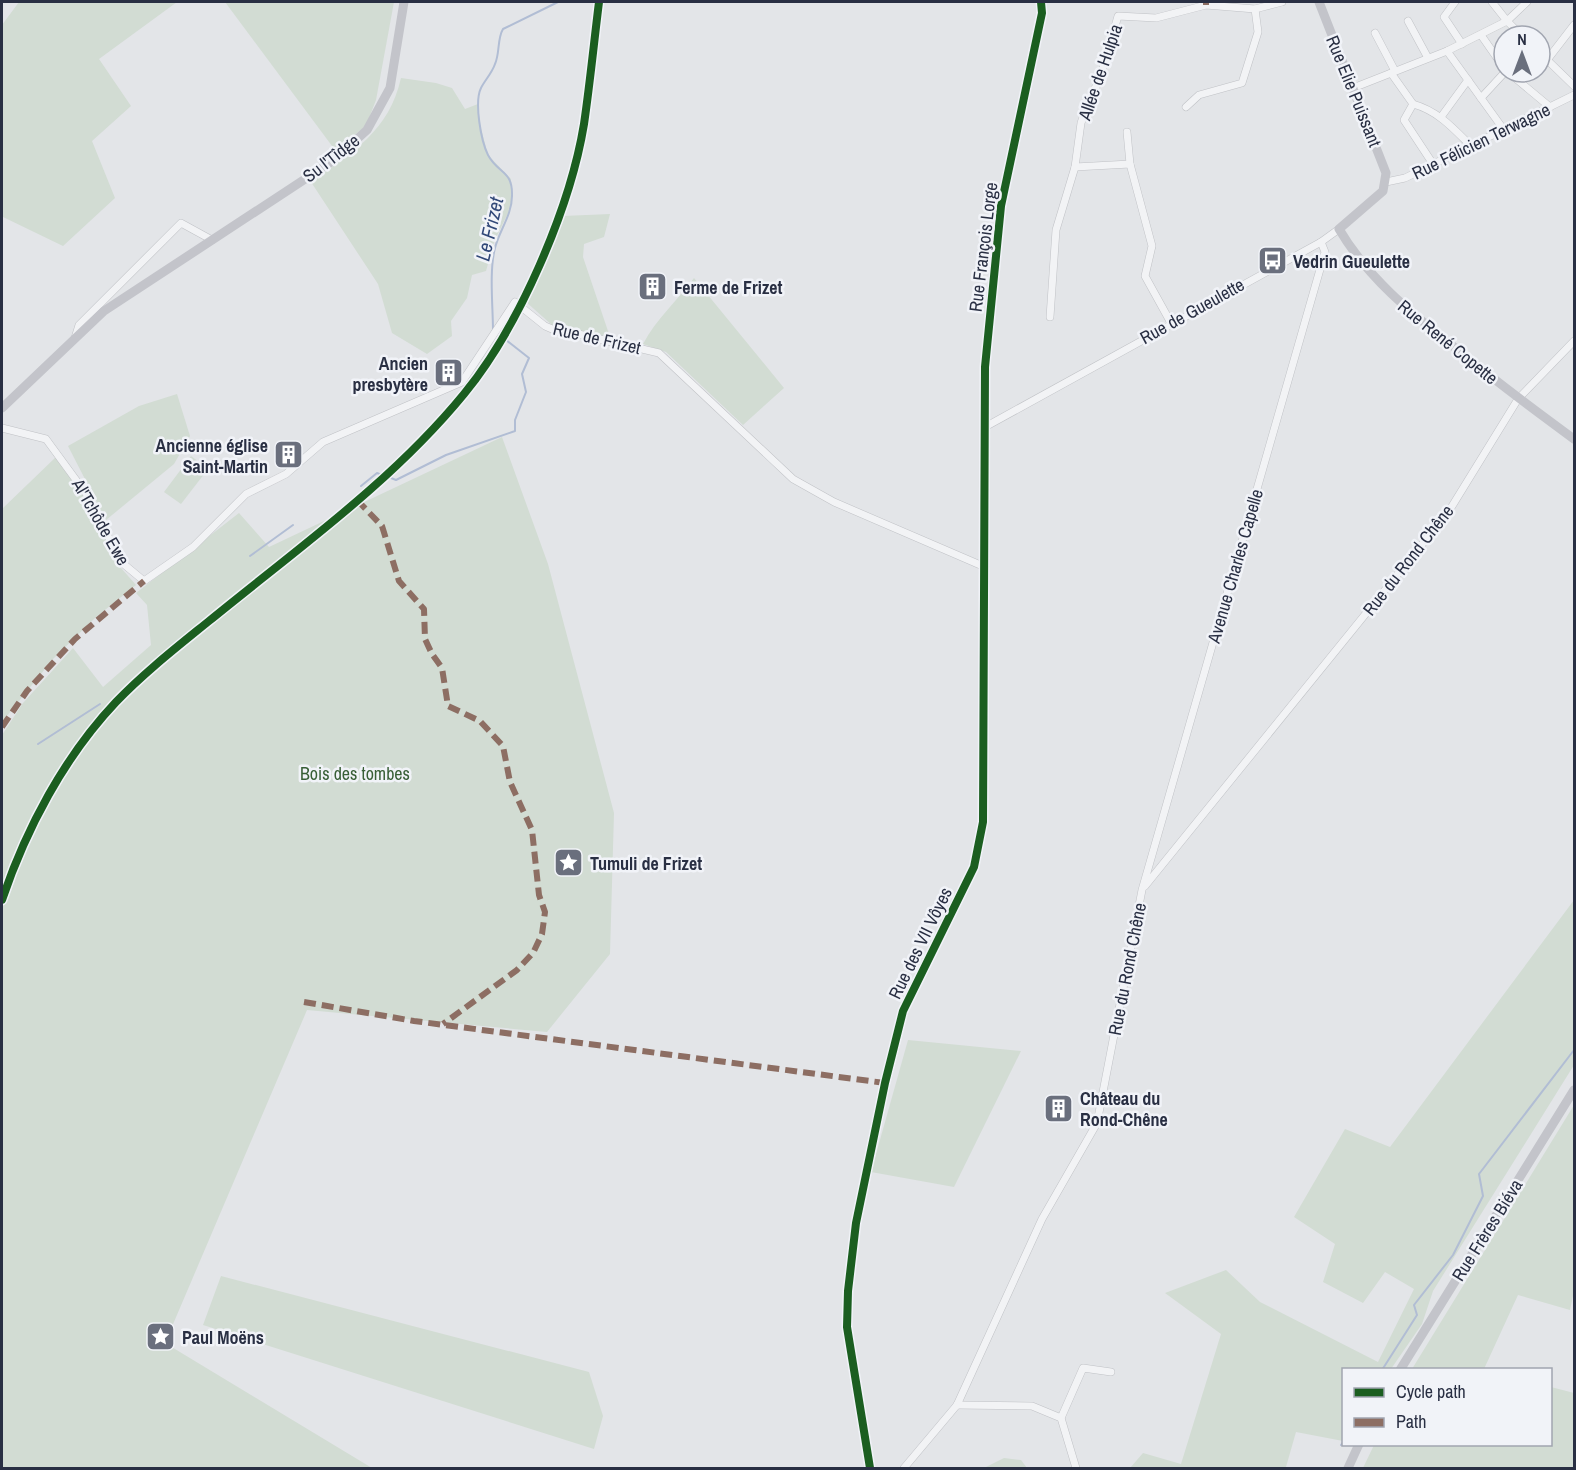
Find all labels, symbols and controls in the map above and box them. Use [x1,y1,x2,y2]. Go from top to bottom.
street label: Allée de Hulpia [1072,21,1128,124]
north arrow [1492,24,1552,84]
text: N [1517,28,1527,50]
street label: Rue Elie Puissant [1320,32,1388,150]
street label: Rue Félicien Terwagne [1408,97,1554,185]
street label: Su l'Tîdge [297,128,365,188]
street label: Rue François Lorge [963,181,1003,313]
water label: Le Frizet [469,194,510,264]
bus stop icon: Vedrin Gueulette [1256,245,1288,277]
place label: Vedrin Gueulette [1293,249,1410,274]
building icon: Ferme de Frizet [637,271,669,303]
street label: Rue de Gueulette [1135,272,1249,350]
place label: Ferme de Frizet [674,275,782,300]
street label: Rue René Copette [1393,294,1503,390]
street label: Rue de Frizet [551,316,643,360]
place label: Ancien presbytère [353,351,428,397]
building icon: Ancien presbytère [433,357,465,389]
place label: Ancienne église Saint-Martin [156,433,268,479]
building icon: Ancienne église Saint-Martin [273,439,305,471]
street label: Al'Tchôde Ewe [66,473,136,570]
street label: Avenue Charles Capelle [1201,486,1269,647]
street label: Rue du Rond Chêne [1357,499,1459,621]
park label: Bois des tombes [300,761,410,786]
place icon: Tumuli de Frizet [553,847,585,879]
place label: Tumuli de Frizet [590,851,702,876]
street label: Rue des VII Vôyes [882,883,958,1003]
street label: Rue du Rond Chêne [1102,901,1152,1037]
place label: Château du Rond-Chêne [1080,1086,1168,1132]
building icon: Château du Rond-Chêne [1043,1092,1075,1124]
street label: Rue Frères Biéva [1446,1174,1528,1286]
place icon: Paul Moëns [145,1321,177,1353]
place label: Paul Moëns [182,1325,264,1350]
legend [1342,1368,1552,1446]
text: Cycle path [1396,1379,1466,1404]
text: Path [1396,1409,1426,1434]

